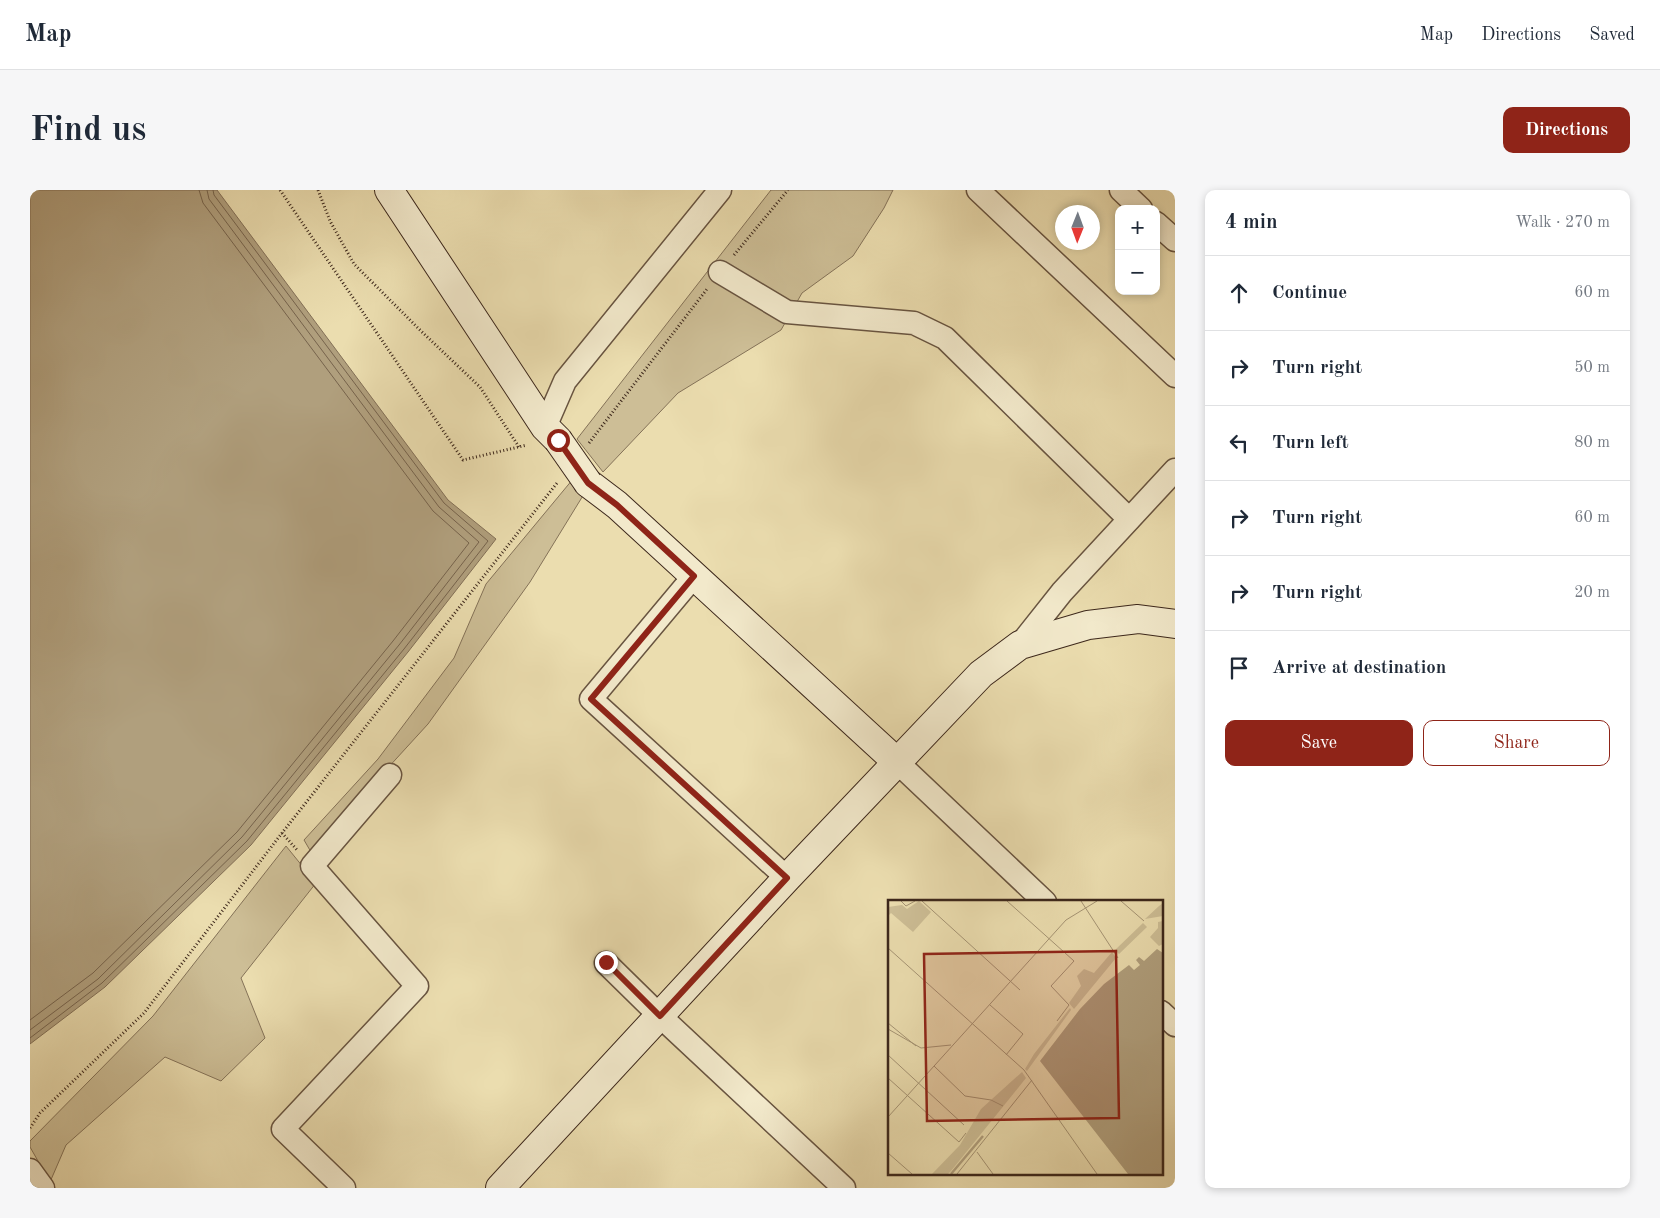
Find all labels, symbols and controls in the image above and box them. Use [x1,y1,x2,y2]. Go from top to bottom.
text: Map [25,23,72,47]
text: Map [1420,26,1453,44]
text: Directions [1481,26,1561,44]
text: Saved [1589,26,1635,44]
button: Directions [1503,107,1630,153]
text: Find us [30,113,146,148]
north arrow [1055,205,1100,250]
map controls [1115,205,1160,295]
button: + [1115,205,1160,250]
text: 4 min [1225,212,1278,233]
text: Walk · 270 m [1515,215,1610,231]
button: − [1115,250,1160,295]
icon: ahead [1225,279,1253,307]
text: Continue [1272,284,1347,303]
text: 60 m [1574,285,1610,301]
icon: right [1225,354,1253,382]
text: Turn right [1272,359,1362,378]
text: 50 m [1574,360,1610,376]
route start [547,429,570,452]
icon: left [1225,429,1253,457]
text: Turn left [1272,434,1349,453]
text: 80 m [1574,435,1610,451]
icon: right [1225,504,1253,532]
text: Turn right [1272,509,1362,528]
text: 60 m [1574,510,1610,526]
icon: right [1225,579,1253,607]
text: Turn right [1272,584,1362,603]
text: 20 m [1574,585,1610,601]
icon: arrive [1225,654,1253,682]
text: Arrive at destination [1272,659,1446,678]
button: Save [1225,720,1413,766]
button: Share [1423,720,1610,766]
inset map [888,900,1162,1176]
route end [595,951,618,974]

